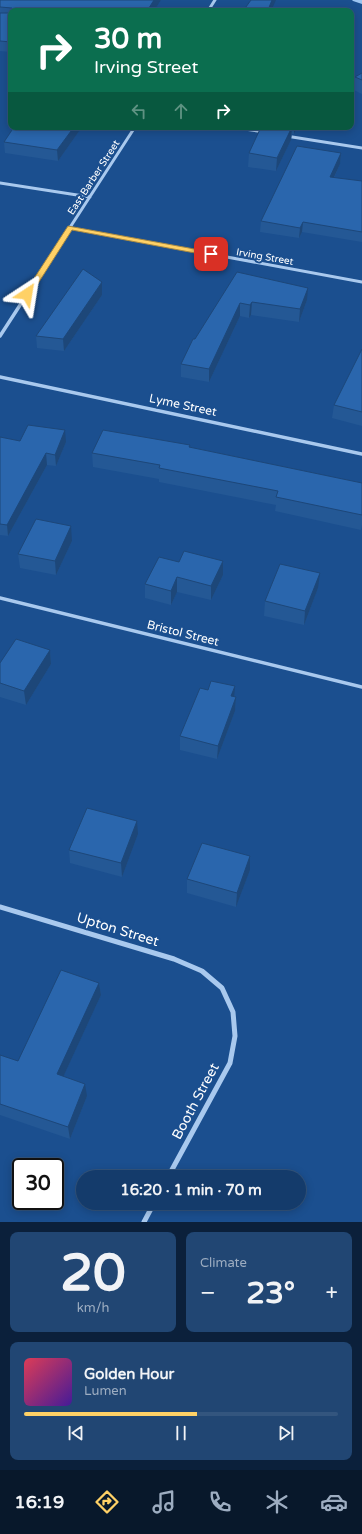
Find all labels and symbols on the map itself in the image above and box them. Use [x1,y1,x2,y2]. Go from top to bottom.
street label: East Barber Street [65,138,123,217]
pin [194,237,228,271]
street label: Irving Street [235,246,295,268]
position arrow [6,273,48,315]
street label: Lyme Street [148,391,218,419]
street label: Bristol Street [146,617,221,649]
street label: Upton Street [75,909,162,950]
street label: Booth Street [168,1060,223,1142]
speed limit sign: 30 [12,1158,64,1210]

